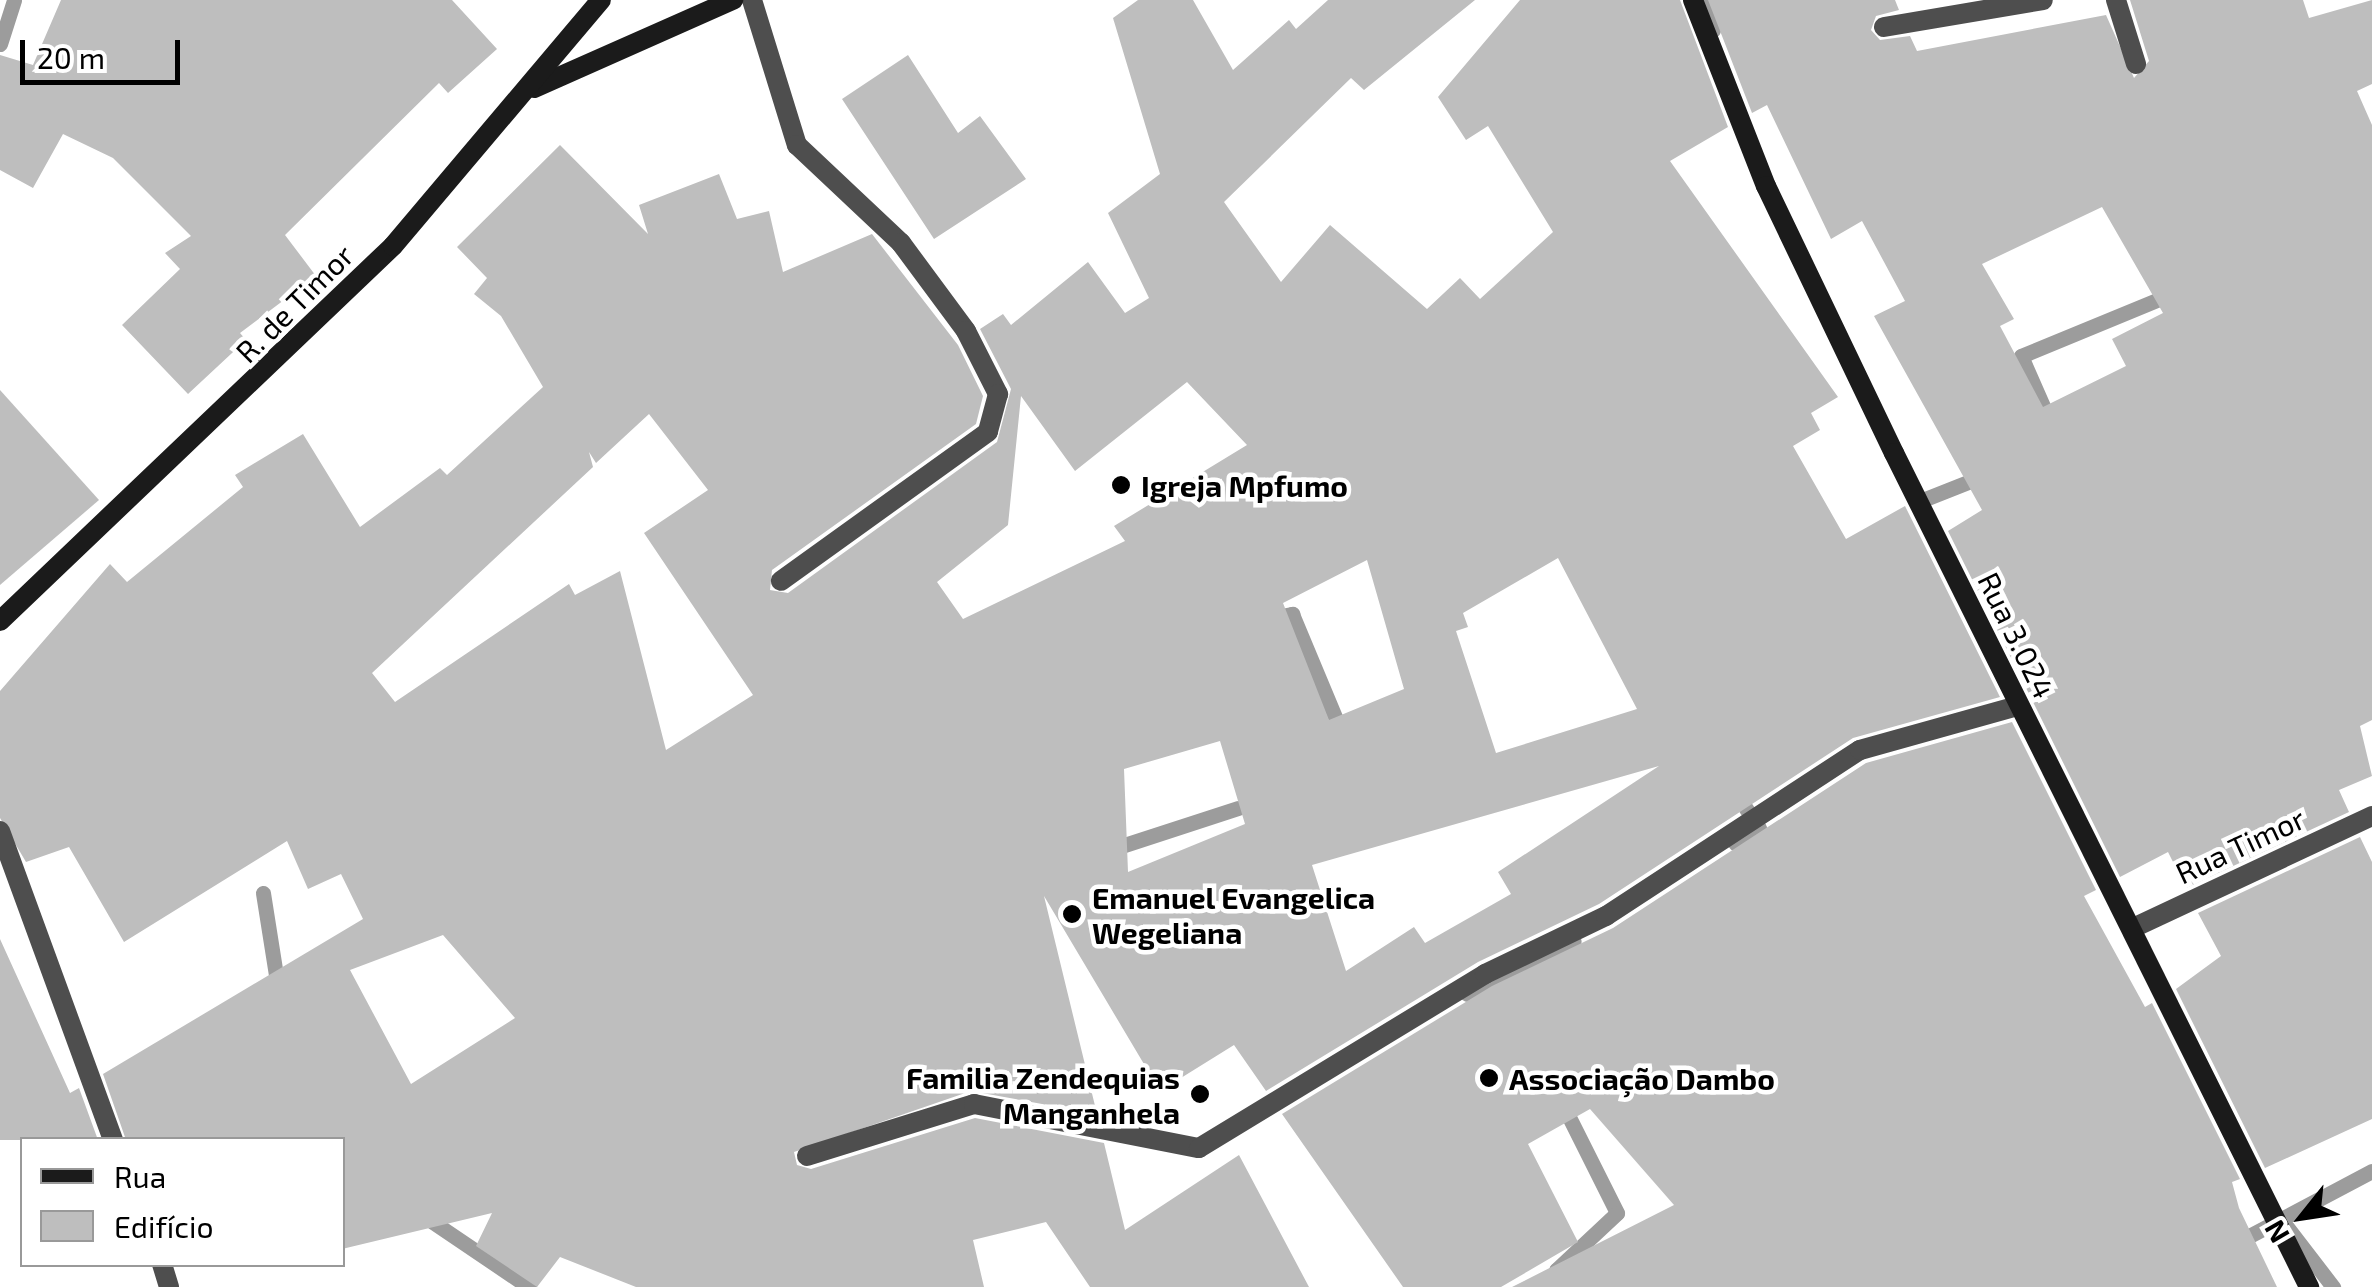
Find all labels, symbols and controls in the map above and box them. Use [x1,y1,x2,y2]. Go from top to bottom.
scale bar [25,20,185,82]
text: 20 m [37,39,105,75]
street label: R. de Timor [227,236,361,370]
place label: Igreja Mpfumo [1141,467,1348,503]
marker: Igreja Mpfumo [1110,474,1132,496]
street label: Rua 3.024 [1971,566,2063,704]
street label: Rua Timor [2169,799,2311,891]
place label: Emanuel Evangelica Wegeliana [1092,879,1376,950]
marker: Emanuel Evangelica Wegeliana [1061,903,1083,925]
place label: Familia Zendequias Manganhela [906,1059,1180,1130]
place label: Associação Dambo [1509,1060,1775,1096]
marker: Associação Dambo [1478,1067,1500,1089]
marker: Familia Zendequias Manganhela [1189,1083,1211,1105]
legend [20,1137,345,1267]
text: Rua [114,1158,166,1194]
north arrow [2252,1167,2352,1267]
text: Edifício [114,1208,213,1244]
text: N [2256,1215,2296,1249]

